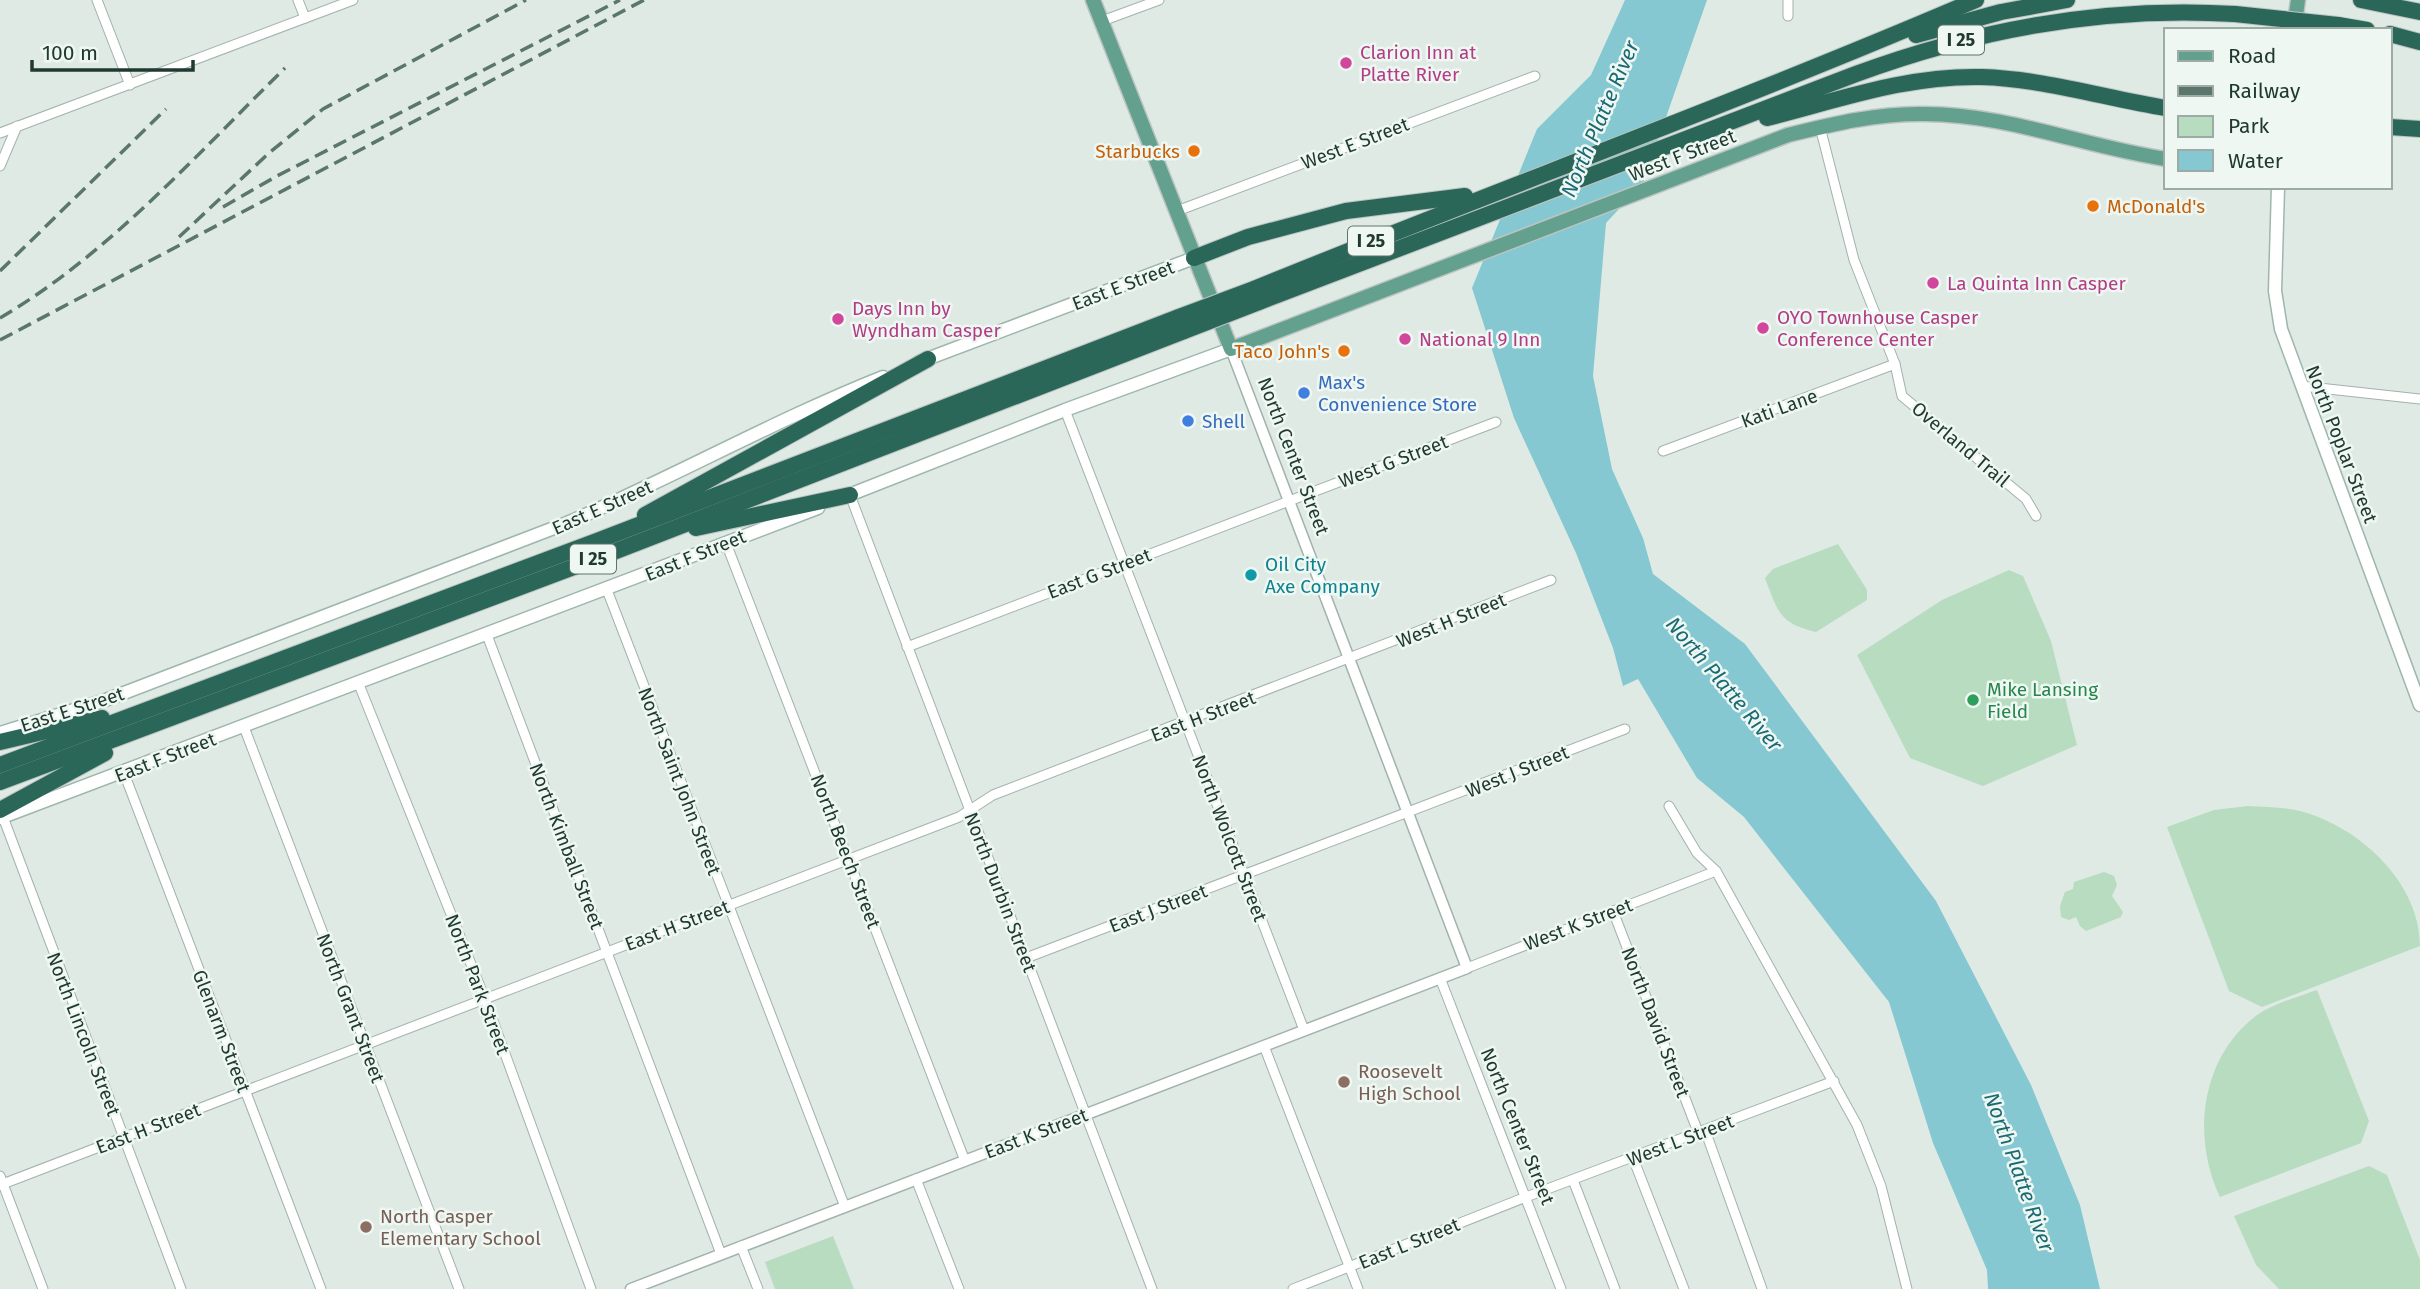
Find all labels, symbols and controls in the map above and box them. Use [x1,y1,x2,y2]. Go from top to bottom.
road number: I 25 [1938,26,1984,55]
scale bar [32,28,192,72]
legend [2164,28,2392,189]
water label: North Platte River [1555,36,1645,201]
text: 100 m [42,40,98,66]
place label: Clarion Inn at Platte River [1360,41,1476,86]
text: Road [2228,43,2276,69]
marker: Clarion Inn at Platte River [1338,55,1354,71]
text: Railway [2228,78,2301,104]
street label: West E Street [1298,112,1412,175]
text: Park [2228,113,2270,139]
street label: West F Street [1626,125,1739,186]
place label: Starbucks [1095,140,1180,163]
marker: Starbucks [1186,143,1202,159]
text: Water [2228,148,2283,174]
place label: McDonald's [2107,195,2205,218]
marker: McDonald's [2085,198,2101,214]
road number: I 25 [1348,227,1394,256]
street label: East E Street [1069,255,1178,315]
place label: La Quinta Inn Casper [1947,272,2126,295]
marker: La Quinta Inn Casper [1925,275,1941,291]
place label: Days Inn by Wyndham Casper [852,297,1001,342]
place label: OYO Townhouse Casper Conference Center [1777,306,1979,351]
marker: Days Inn by Wyndham Casper [830,311,846,327]
marker: OYO Townhouse Casper Conference Center [1755,320,1771,336]
place label: National 9 Inn [1419,328,1540,351]
marker: National 9 Inn [1397,331,1413,347]
place label: Taco John's [1234,340,1330,363]
marker: Taco John's [1336,343,1352,359]
street label: North Poplar Street [2301,362,2382,526]
place label: Max's Convenience Store [1318,371,1477,416]
street label: North Center Street [1253,374,1334,538]
street label: Kati Lane [1738,384,1821,433]
marker: Max's Convenience Store [1296,385,1312,401]
street label: Overland Trail [1907,397,2015,492]
place label: Shell [1202,410,1245,433]
marker: Shell [1180,413,1196,429]
street label: West G Street [1335,430,1451,493]
street label: East E Street [548,475,656,540]
street label: East F Street [641,525,749,586]
street label: East G Street [1044,543,1155,604]
road number: I 25 [570,544,616,574]
place label: Oil City Axe Company [1265,553,1380,598]
marker: Oil City Axe Company [1243,567,1259,583]
street label: West H Street [1393,588,1509,653]
water label: North Platte River [1660,612,1788,757]
place label: Mike Lansing Field [1987,678,2098,723]
street label: East E Street [17,682,127,737]
street label: North Saint John Street [633,684,726,878]
street label: East H Street [1148,686,1259,747]
marker: Mike Lansing Field [1965,692,1981,708]
street label: East F Street [111,728,219,787]
street label: West J Street [1462,740,1572,803]
street label: North Wolcott Street [1187,752,1272,925]
street label: North Kimball Street [524,760,609,933]
street label: North Beech Street [806,771,886,932]
street label: North Durbin Street [959,809,1042,976]
street label: East J Street [1106,879,1211,938]
street label: West K Street [1521,893,1636,956]
street label: East H Street [622,895,733,956]
street label: North Park Street [440,911,515,1058]
street label: North Grant Street [311,930,390,1086]
street label: North David Street [1616,944,1695,1101]
street label: North Lincoln Street [42,949,125,1119]
street label: Glenarm Street [188,967,256,1096]
street label: North Center Street [1476,1044,1560,1208]
place label: Roosevelt High School [1358,1060,1461,1105]
marker: Roosevelt High School [1336,1074,1352,1090]
water label: North Platte River [1978,1089,2060,1256]
street label: East H Street [93,1098,204,1159]
street label: East K Street [981,1103,1091,1164]
street label: West L Street [1623,1109,1737,1171]
place label: North Casper Elementary School [380,1205,541,1250]
street label: East L Street [1355,1213,1463,1274]
marker: North Casper Elementary School [358,1219,374,1235]

